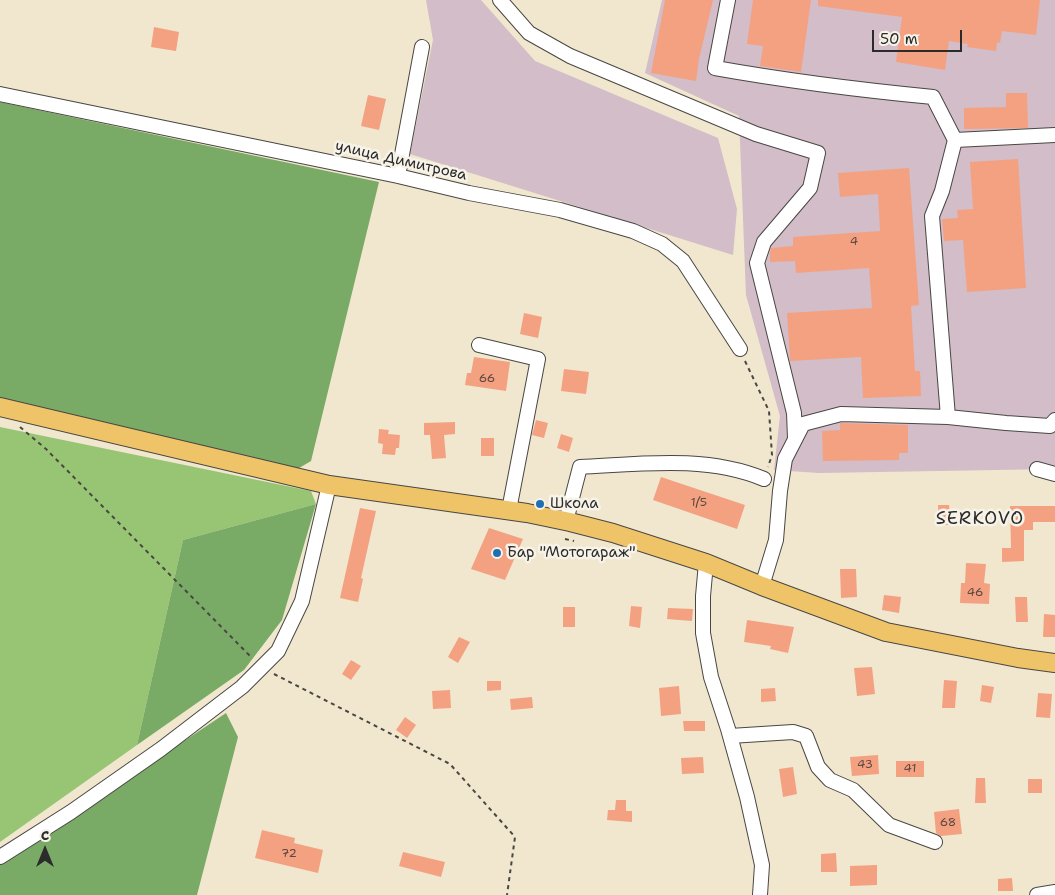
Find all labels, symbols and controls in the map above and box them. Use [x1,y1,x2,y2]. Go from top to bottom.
scale bar [875,20,965,52]
text: 50 m [880,29,918,49]
street label: улица Димитрова [333,137,469,185]
house number: 4 [850,235,858,249]
house number: 66 [479,372,495,386]
place label: Школа [550,495,599,513]
house number: 1/5 [691,496,707,510]
marker: Школа [534,498,546,510]
district label: SERKOVO [935,508,1025,530]
place label: Бар "Мотогараж" [507,544,636,562]
marker: Бар "Мотогараж" [491,547,503,559]
house number: 46 [967,586,983,600]
house number: 43 [857,758,873,772]
house number: 41 [904,762,916,776]
house number: 68 [940,816,956,830]
north arrow [20,825,70,875]
text: С [41,826,49,844]
house number: 72 [281,847,297,861]

